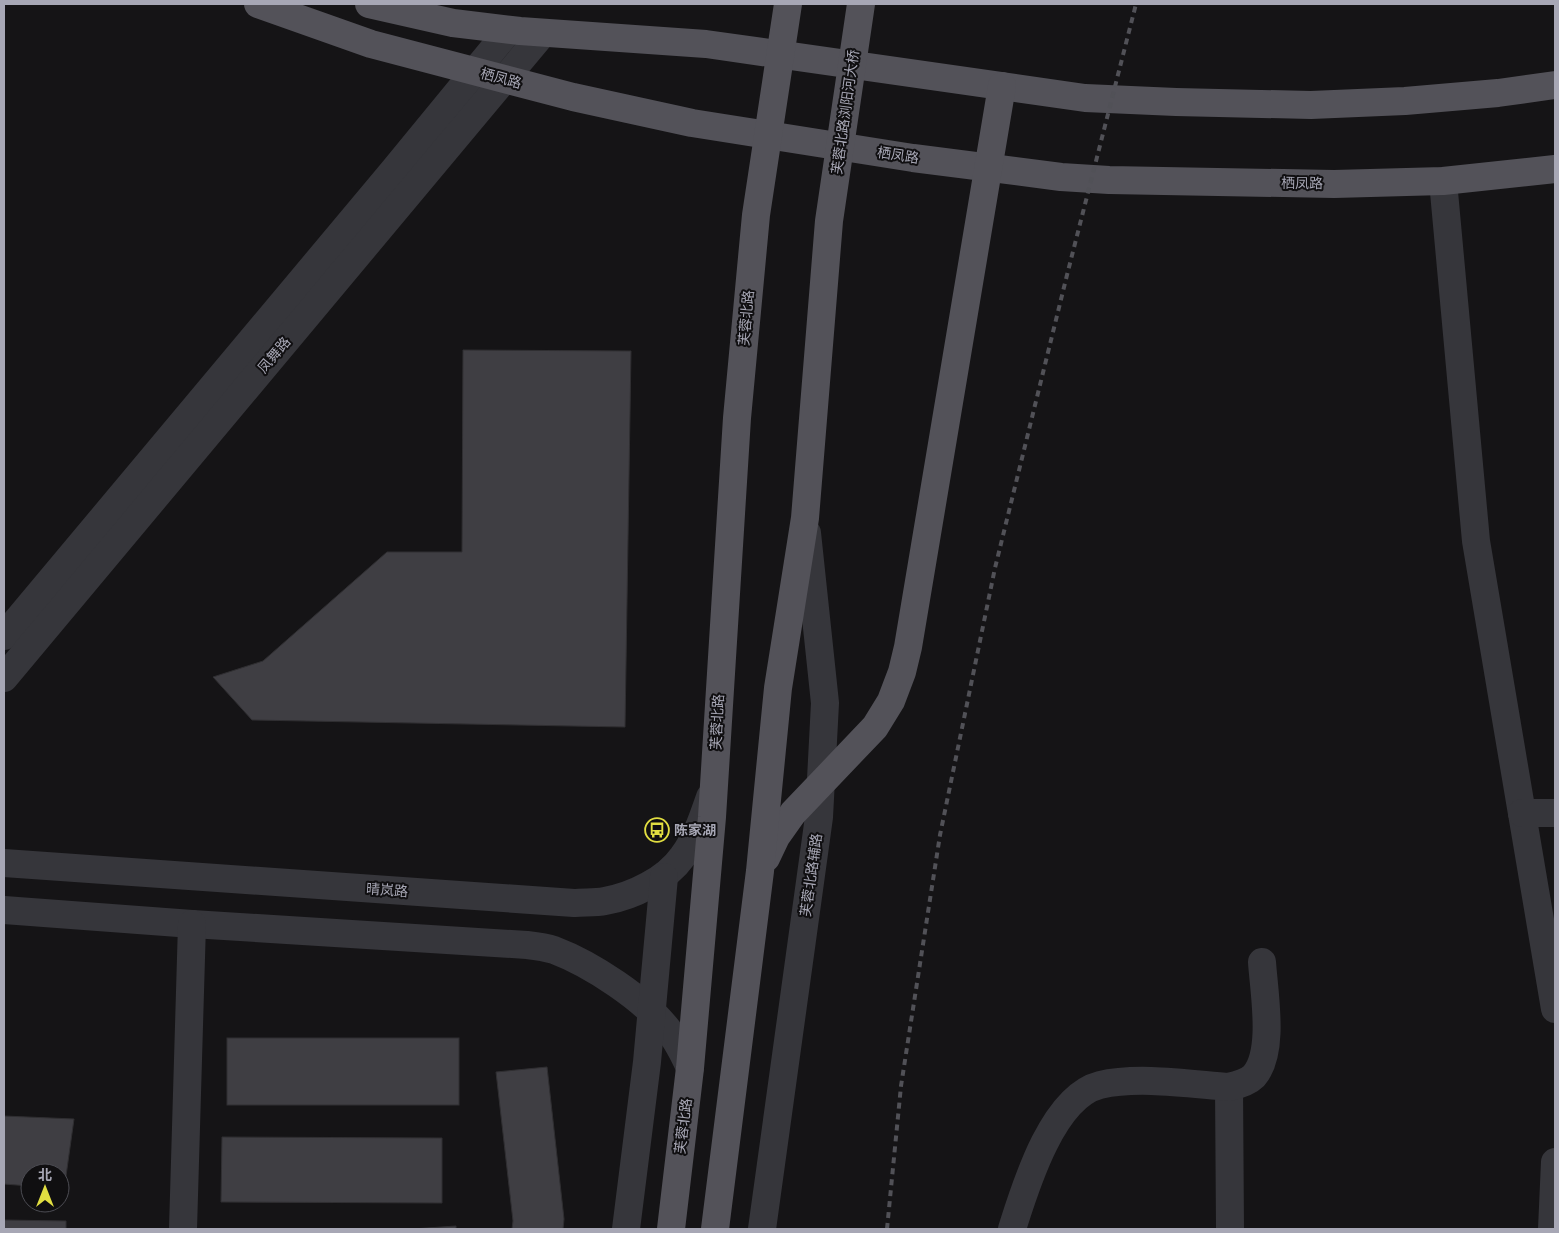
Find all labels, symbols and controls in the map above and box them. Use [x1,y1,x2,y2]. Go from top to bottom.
street label: 芙蓉北路浏阳河大桥 [828,48,863,176]
street label: 栖凤路 [478,65,523,92]
street label: 栖凤路 [876,144,920,167]
street label: 栖凤路 [1281,175,1323,192]
street label: 芙蓉北路 [736,289,757,347]
street label: 凤舞路 [254,334,294,377]
street label: 芙蓉北路 [708,694,727,750]
bus stop icon: 陈家湖 [644,817,670,843]
place label: 陈家湖 [674,822,716,839]
street label: 芙蓉北路辅路 [797,832,826,918]
street label: 晴岚路 [365,881,409,900]
street label: 芙蓉北路 [672,1097,695,1155]
north arrow [20,1163,70,1213]
text: 北 [38,1167,52,1184]

